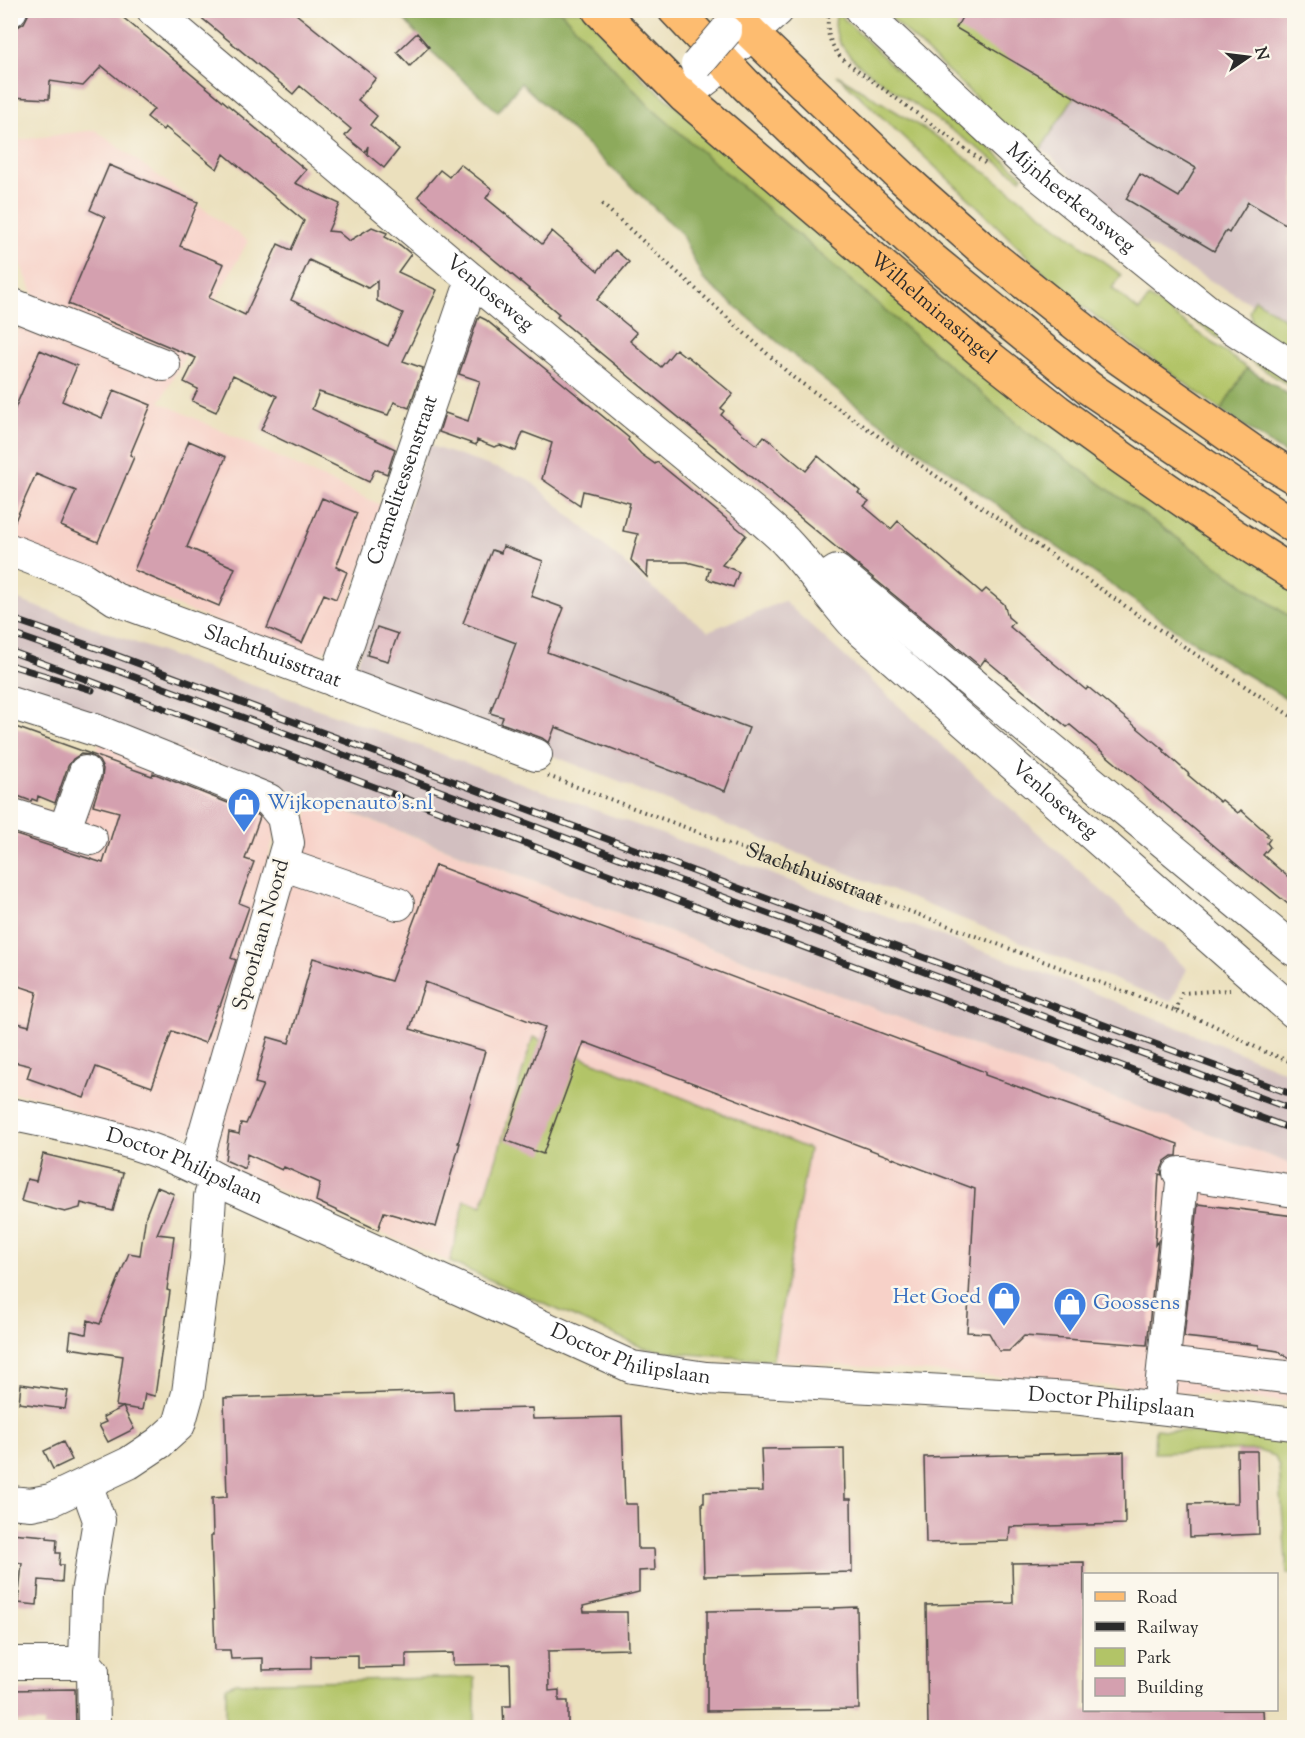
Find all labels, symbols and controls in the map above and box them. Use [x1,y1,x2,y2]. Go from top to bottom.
north arrow [1218,27,1278,87]
text: N [1247,45,1273,63]
street label: Mijnheerkensweg [999,137,1141,261]
street label: Wilhelminasingel [862,246,1002,372]
street label: Venloseweg [438,248,540,340]
street label: Carmelitessenstraat [361,391,446,569]
street label: Slachthuisstraat [199,618,345,696]
street label: Venloseweg [1004,754,1104,847]
shop icon: Wijkopenauto's.nl [226,786,262,833]
place label: Wijkopenauto's.nl [267,789,433,819]
street label: Slachthuisstraat [741,836,887,915]
street label: Spoorlaan Noord [226,856,298,1014]
street label: Doctor Philipslaan [103,1121,268,1213]
shop icon: Het Goed [986,1280,1022,1327]
place label: Het Goed [893,1283,981,1313]
shop icon: Goossens [1052,1286,1088,1333]
place label: Goossens [1093,1289,1180,1319]
street label: Doctor Philipslaan [545,1317,713,1394]
street label: Doctor Philipslaan [1027,1381,1197,1427]
legend [1083,1573,1278,1711]
text: Road [1137,1586,1177,1612]
text: Railway [1137,1616,1199,1642]
text: Park [1137,1646,1172,1672]
text: Building [1137,1676,1203,1702]

